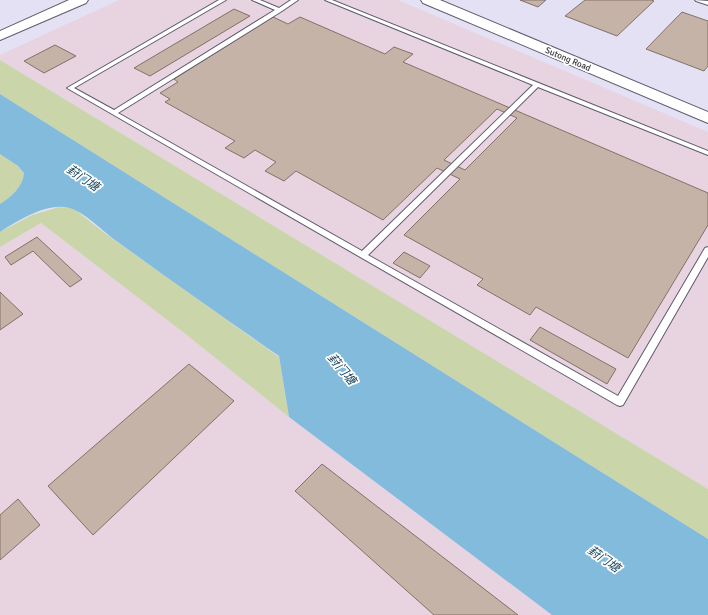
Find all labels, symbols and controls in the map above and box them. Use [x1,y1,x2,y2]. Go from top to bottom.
street label: Sutong Road [543,45,593,74]
water label: 葑门塘 [64,162,103,196]
water label: 葑门塘 [324,351,360,389]
water label: 葑门塘 [585,543,624,577]

